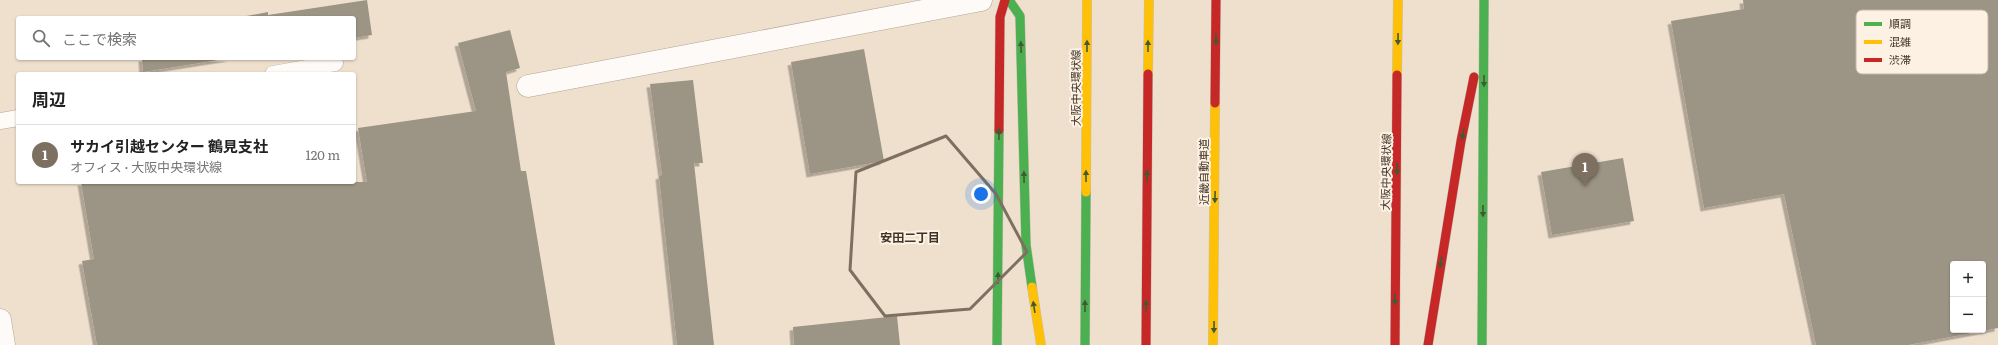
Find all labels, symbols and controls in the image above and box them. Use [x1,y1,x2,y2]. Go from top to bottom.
legend [1856,10,1988,74]
text: 順調 [1889,15,1911,31]
search box [16,16,356,60]
icon: search [30,27,52,49]
text: ここで検索 [62,27,137,50]
one-way arrow [1213,33,1219,46]
one-way arrow [1395,33,1401,46]
text: 混雑 [1889,33,1911,49]
one-way arrow [1084,39,1090,52]
one-way arrow [1145,39,1151,52]
one-way arrow [1017,41,1024,53]
street label: 大阪中央環状線 [1067,50,1083,127]
text: 渋滞 [1889,51,1911,67]
one-way arrow [1481,75,1487,88]
text: 周辺 [32,86,66,111]
one-way arrow [996,127,1002,140]
one-way arrow [1459,128,1465,140]
street label: 大阪中央環状線 [1376,133,1394,211]
text: サカイ引越センター 鶴見支社 [70,134,268,157]
street label: 近畿自動車道 [1195,139,1211,205]
text: 1 [42,145,48,164]
text: 120 m [305,145,340,164]
pin: 1 [1572,153,1598,186]
text: オフィス · 大阪中央環状線 [70,157,222,176]
one-way arrow [1394,163,1400,176]
one-way arrow [1083,169,1089,182]
one-way arrow [1144,169,1150,182]
one-way arrow [1021,170,1027,183]
your location [971,184,991,204]
one-way arrow [1212,191,1218,204]
one-way arrow [1480,205,1486,218]
district label: 安田二丁目 [880,228,940,246]
one-way arrow [1438,256,1444,268]
map controls [1950,261,1986,333]
button: + [1950,261,1986,297]
one-way arrow [995,271,1001,284]
one-way arrow [1392,293,1399,305]
button: − [1950,297,1986,333]
one-way arrow [1082,299,1088,312]
one-way arrow [1143,299,1149,312]
one-way arrow [1031,300,1037,313]
one-way arrow [1210,321,1217,333]

